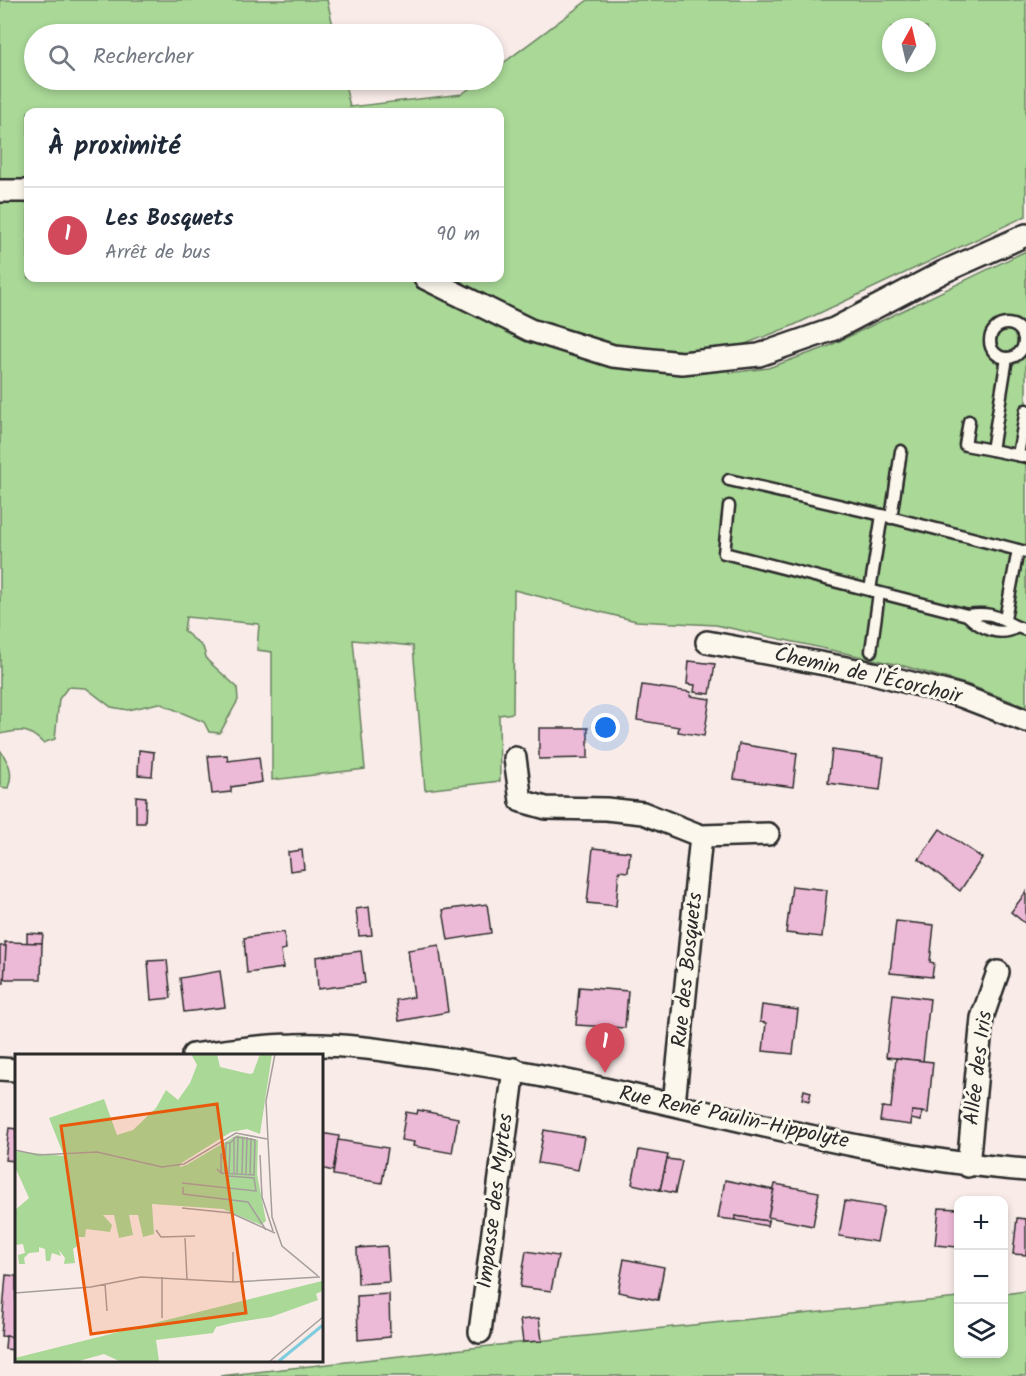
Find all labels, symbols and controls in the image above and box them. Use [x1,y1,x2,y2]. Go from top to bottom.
north arrow [882,18,936,72]
search box [24,24,504,90]
text: Rechercher [93,40,193,75]
icon: search [45,41,78,74]
text: À proximité [48,126,180,168]
text: Les Bosquets [105,202,234,237]
text: 1 [64,219,71,251]
text: 90 m [436,219,480,251]
text: Arrêt de bus [105,237,211,269]
street label: Chemin de l'Écorchoir [771,638,966,714]
your location [591,713,620,742]
street label: Rue des Bosquets [663,891,713,1049]
street label: Allée des Iris [956,1009,1002,1127]
pin: 1 [586,1024,624,1073]
inset map [15,1054,322,1361]
street label: Rue René Paulin-Hippolyte [616,1078,853,1159]
street label: Impasse des Myrtes [469,1112,523,1290]
map controls [954,1196,1008,1358]
button: + [954,1196,1008,1250]
button: − [954,1250,1008,1304]
button: layers [954,1304,1008,1358]

